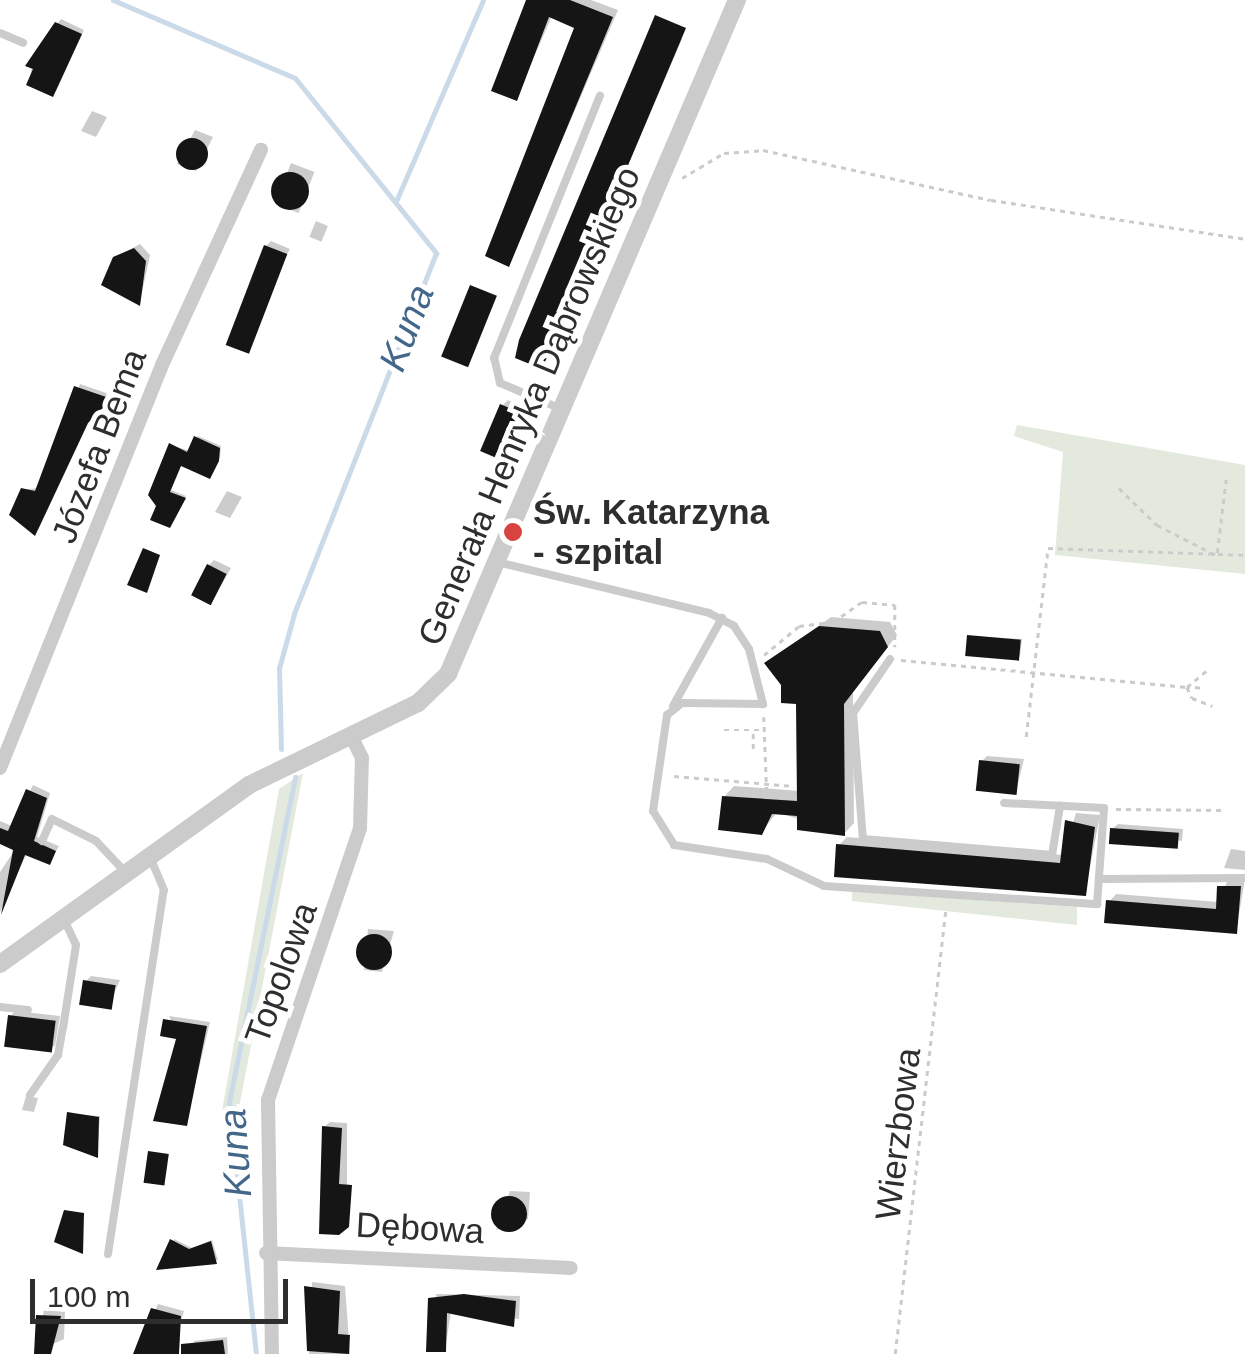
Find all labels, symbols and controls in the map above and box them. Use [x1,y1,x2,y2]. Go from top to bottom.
street label: Generała Henryka Dąbrowskiego [409,161,649,651]
water label: Kuna [370,278,444,378]
street label: Józefa Bema [43,343,155,549]
place label: Św. Katarzyna - szpital [533,491,769,573]
marker: Św. Katarzyna - szpital [502,521,524,543]
street label: Topolowa [236,896,326,1050]
street label: Wierzbowa [867,1046,929,1222]
water label: Kuna [210,1107,262,1199]
street label: Dębowa [355,1204,485,1252]
scale bar [35,1259,292,1321]
text: 100 m [47,1280,130,1313]

